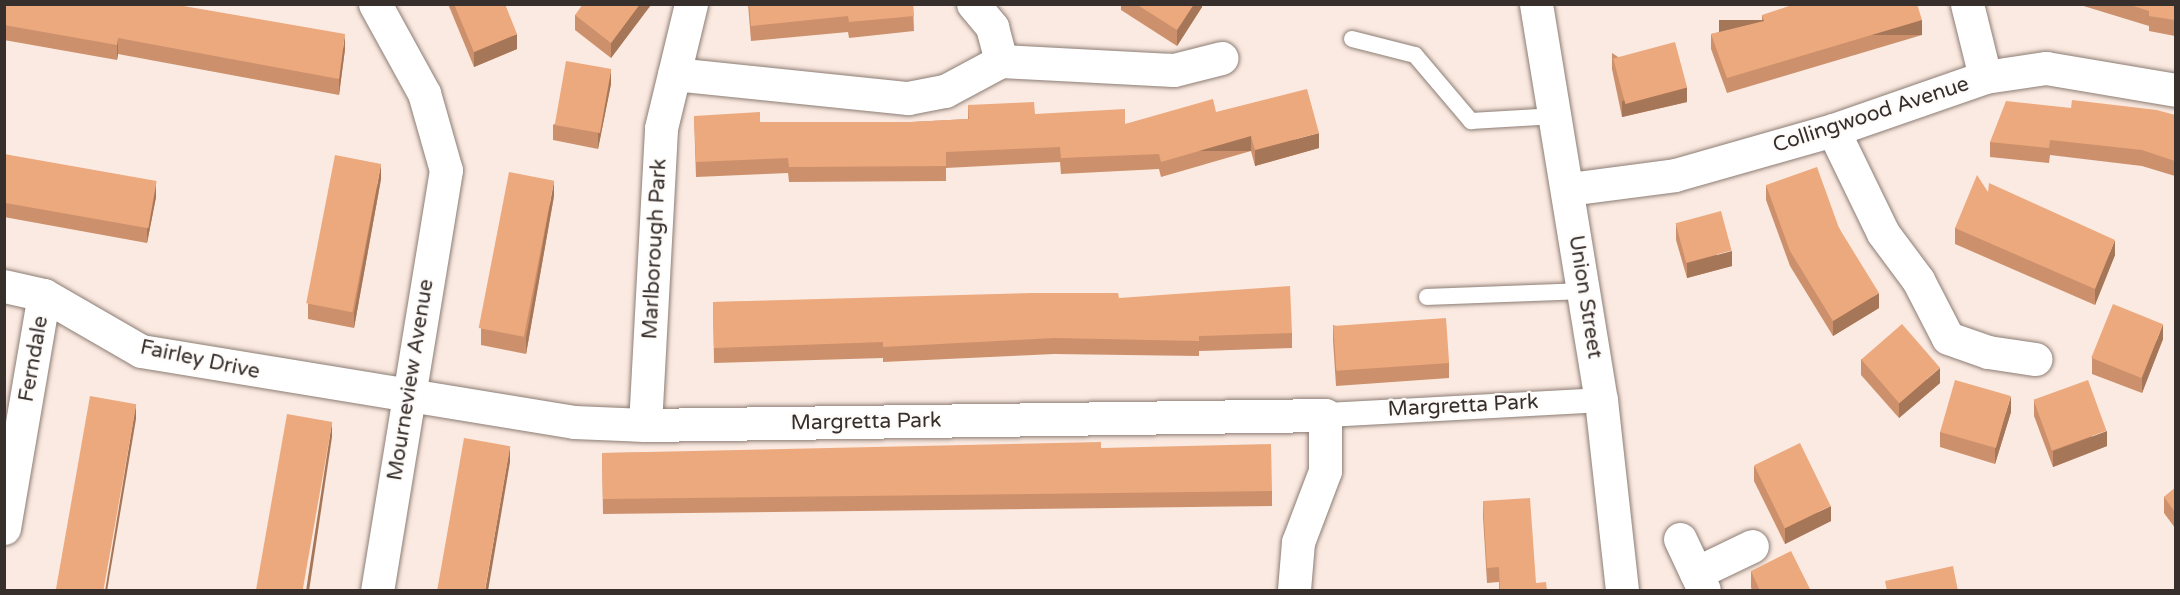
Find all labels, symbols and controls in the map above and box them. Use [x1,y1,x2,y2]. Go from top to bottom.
street label: Collingwood Avenue [1770,71,1972,159]
street label: Marlborough Park [638,158,672,340]
street label: Union Street [1563,233,1607,361]
street label: Mourneview Avenue [383,278,439,482]
street label: Ferndale [14,314,54,404]
street label: Fairley Drive [138,335,262,385]
street label: Margretta Park [1387,389,1539,423]
street label: Margretta Park [790,408,942,436]

